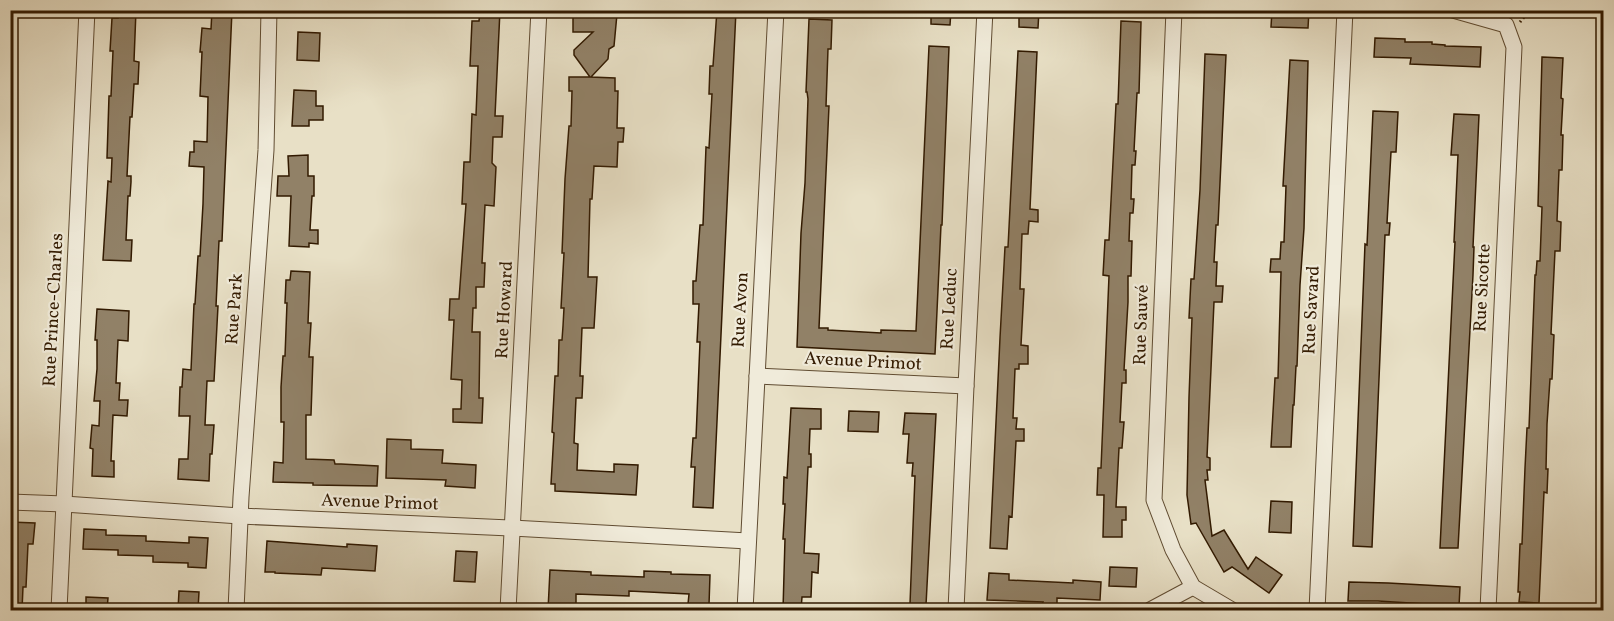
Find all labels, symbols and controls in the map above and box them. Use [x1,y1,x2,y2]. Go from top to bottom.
street label: Rue Prince-Charles [37,233,71,387]
street label: Rue Sicotte [1468,243,1498,333]
street label: Rue Howard [490,260,520,360]
street label: Rue Savard [1297,265,1327,355]
street label: Rue Leduc [935,268,965,350]
street label: Rue Avon [727,271,755,349]
street label: Rue Park [220,272,250,345]
street label: Rue Sauvé [1128,284,1156,366]
street label: Avenue Primot [804,346,922,378]
street label: Avenue Primot [321,488,439,518]

